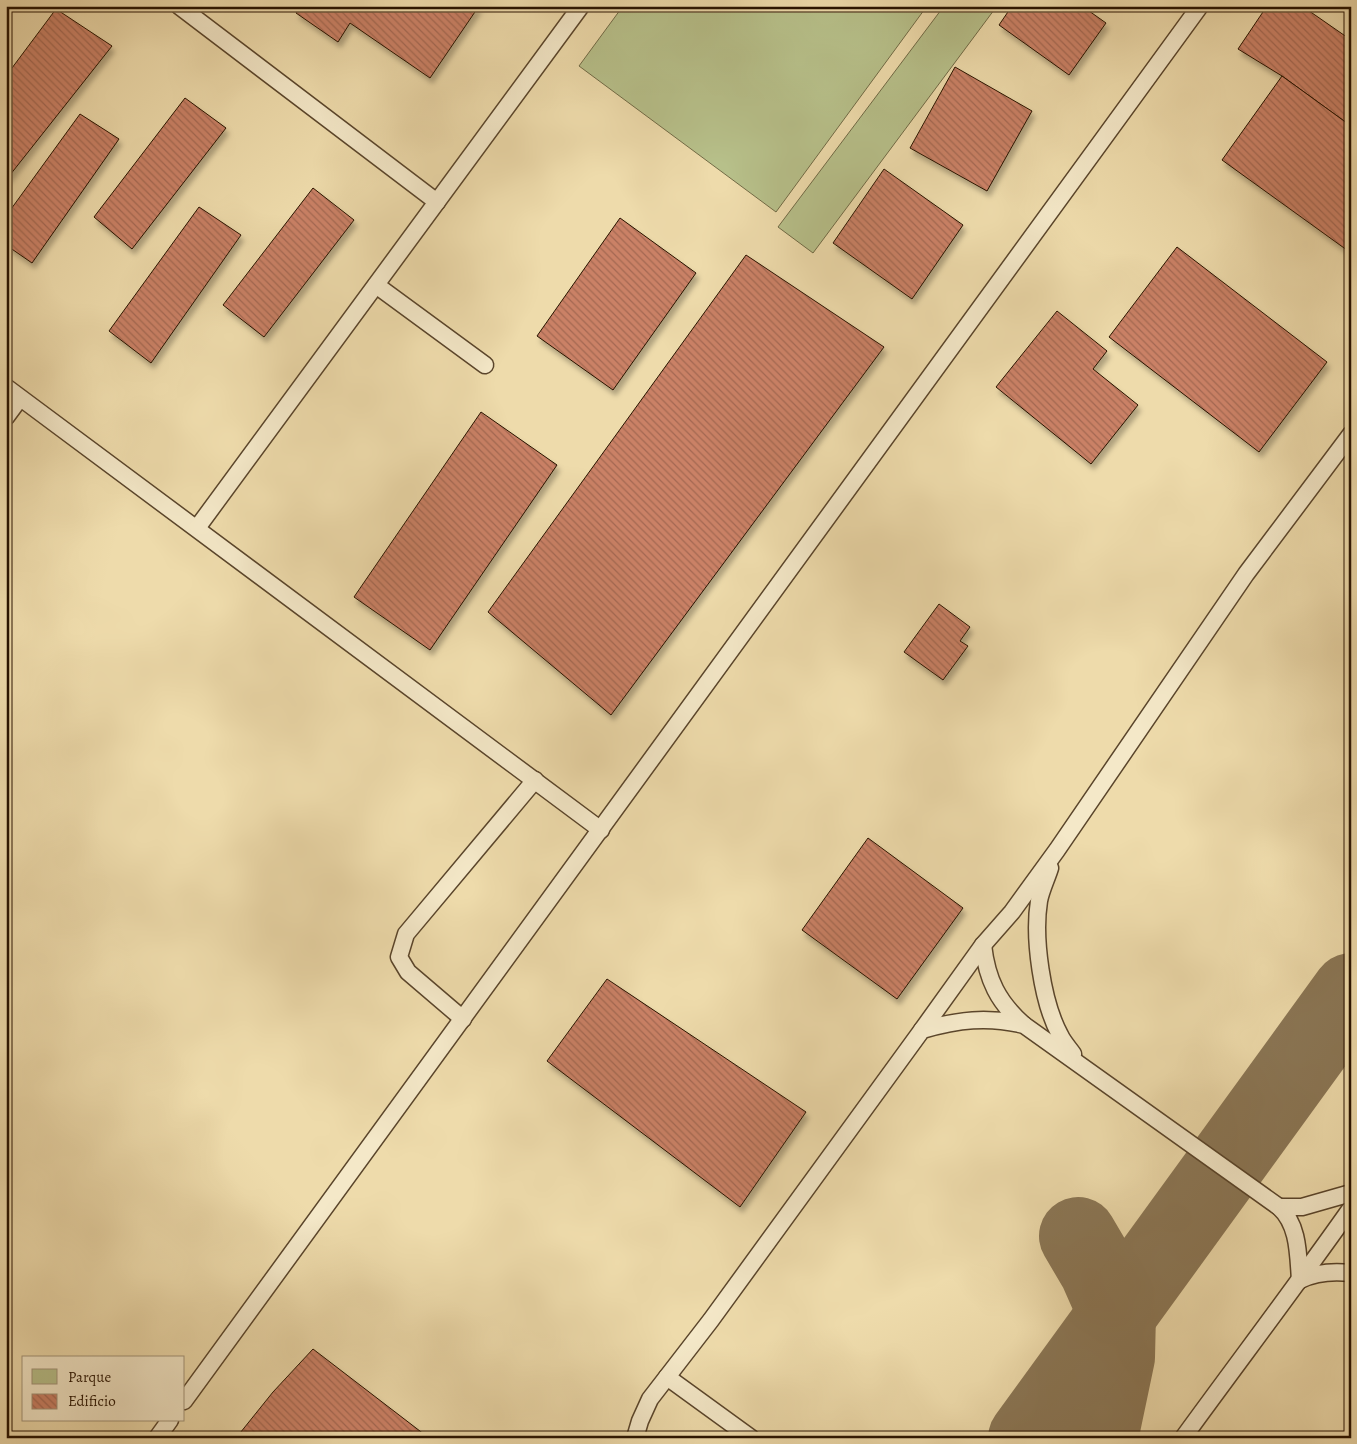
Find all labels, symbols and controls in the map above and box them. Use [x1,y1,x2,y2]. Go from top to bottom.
legend [22,1356,185,1422]
text: Parque [68,1367,111,1387]
text: Edificio [68,1391,116,1411]

